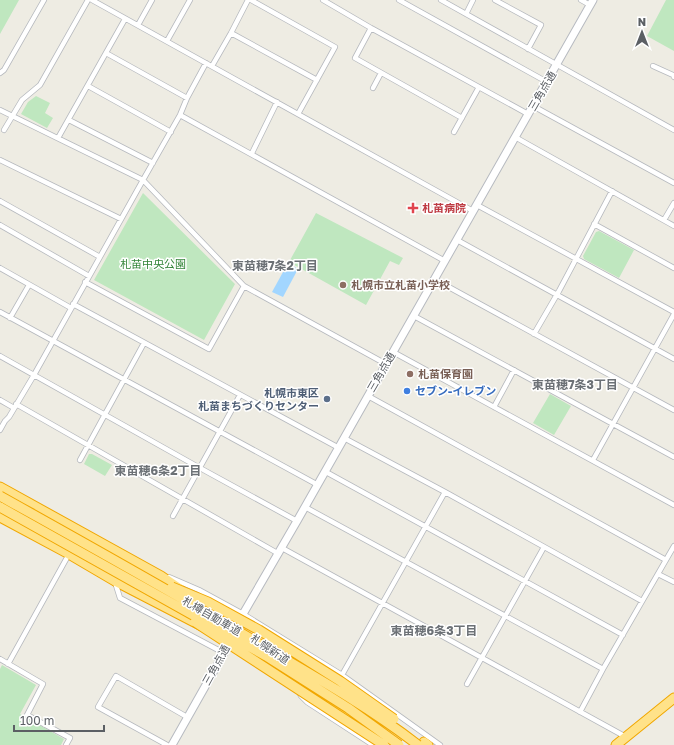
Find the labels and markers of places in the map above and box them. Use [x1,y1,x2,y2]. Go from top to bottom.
place label: 札苗病院 [422,201,466,214]
marker: 札苗病院 [407,202,419,214]
place label: 札幌市立札苗小学校 [351,278,450,291]
marker: 札幌市立札苗小学校 [338,280,348,290]
place label: 札苗保育園 [418,367,473,380]
marker: 札苗保育園 [405,369,415,379]
place label: セブン-イレブン [415,384,496,397]
place label: 札幌市東区 札苗まちづくりセンター [198,386,319,412]
marker: セブン-イレブン [402,386,412,396]
marker: 札幌市東区 札苗まちづくりセンター [322,394,332,404]

